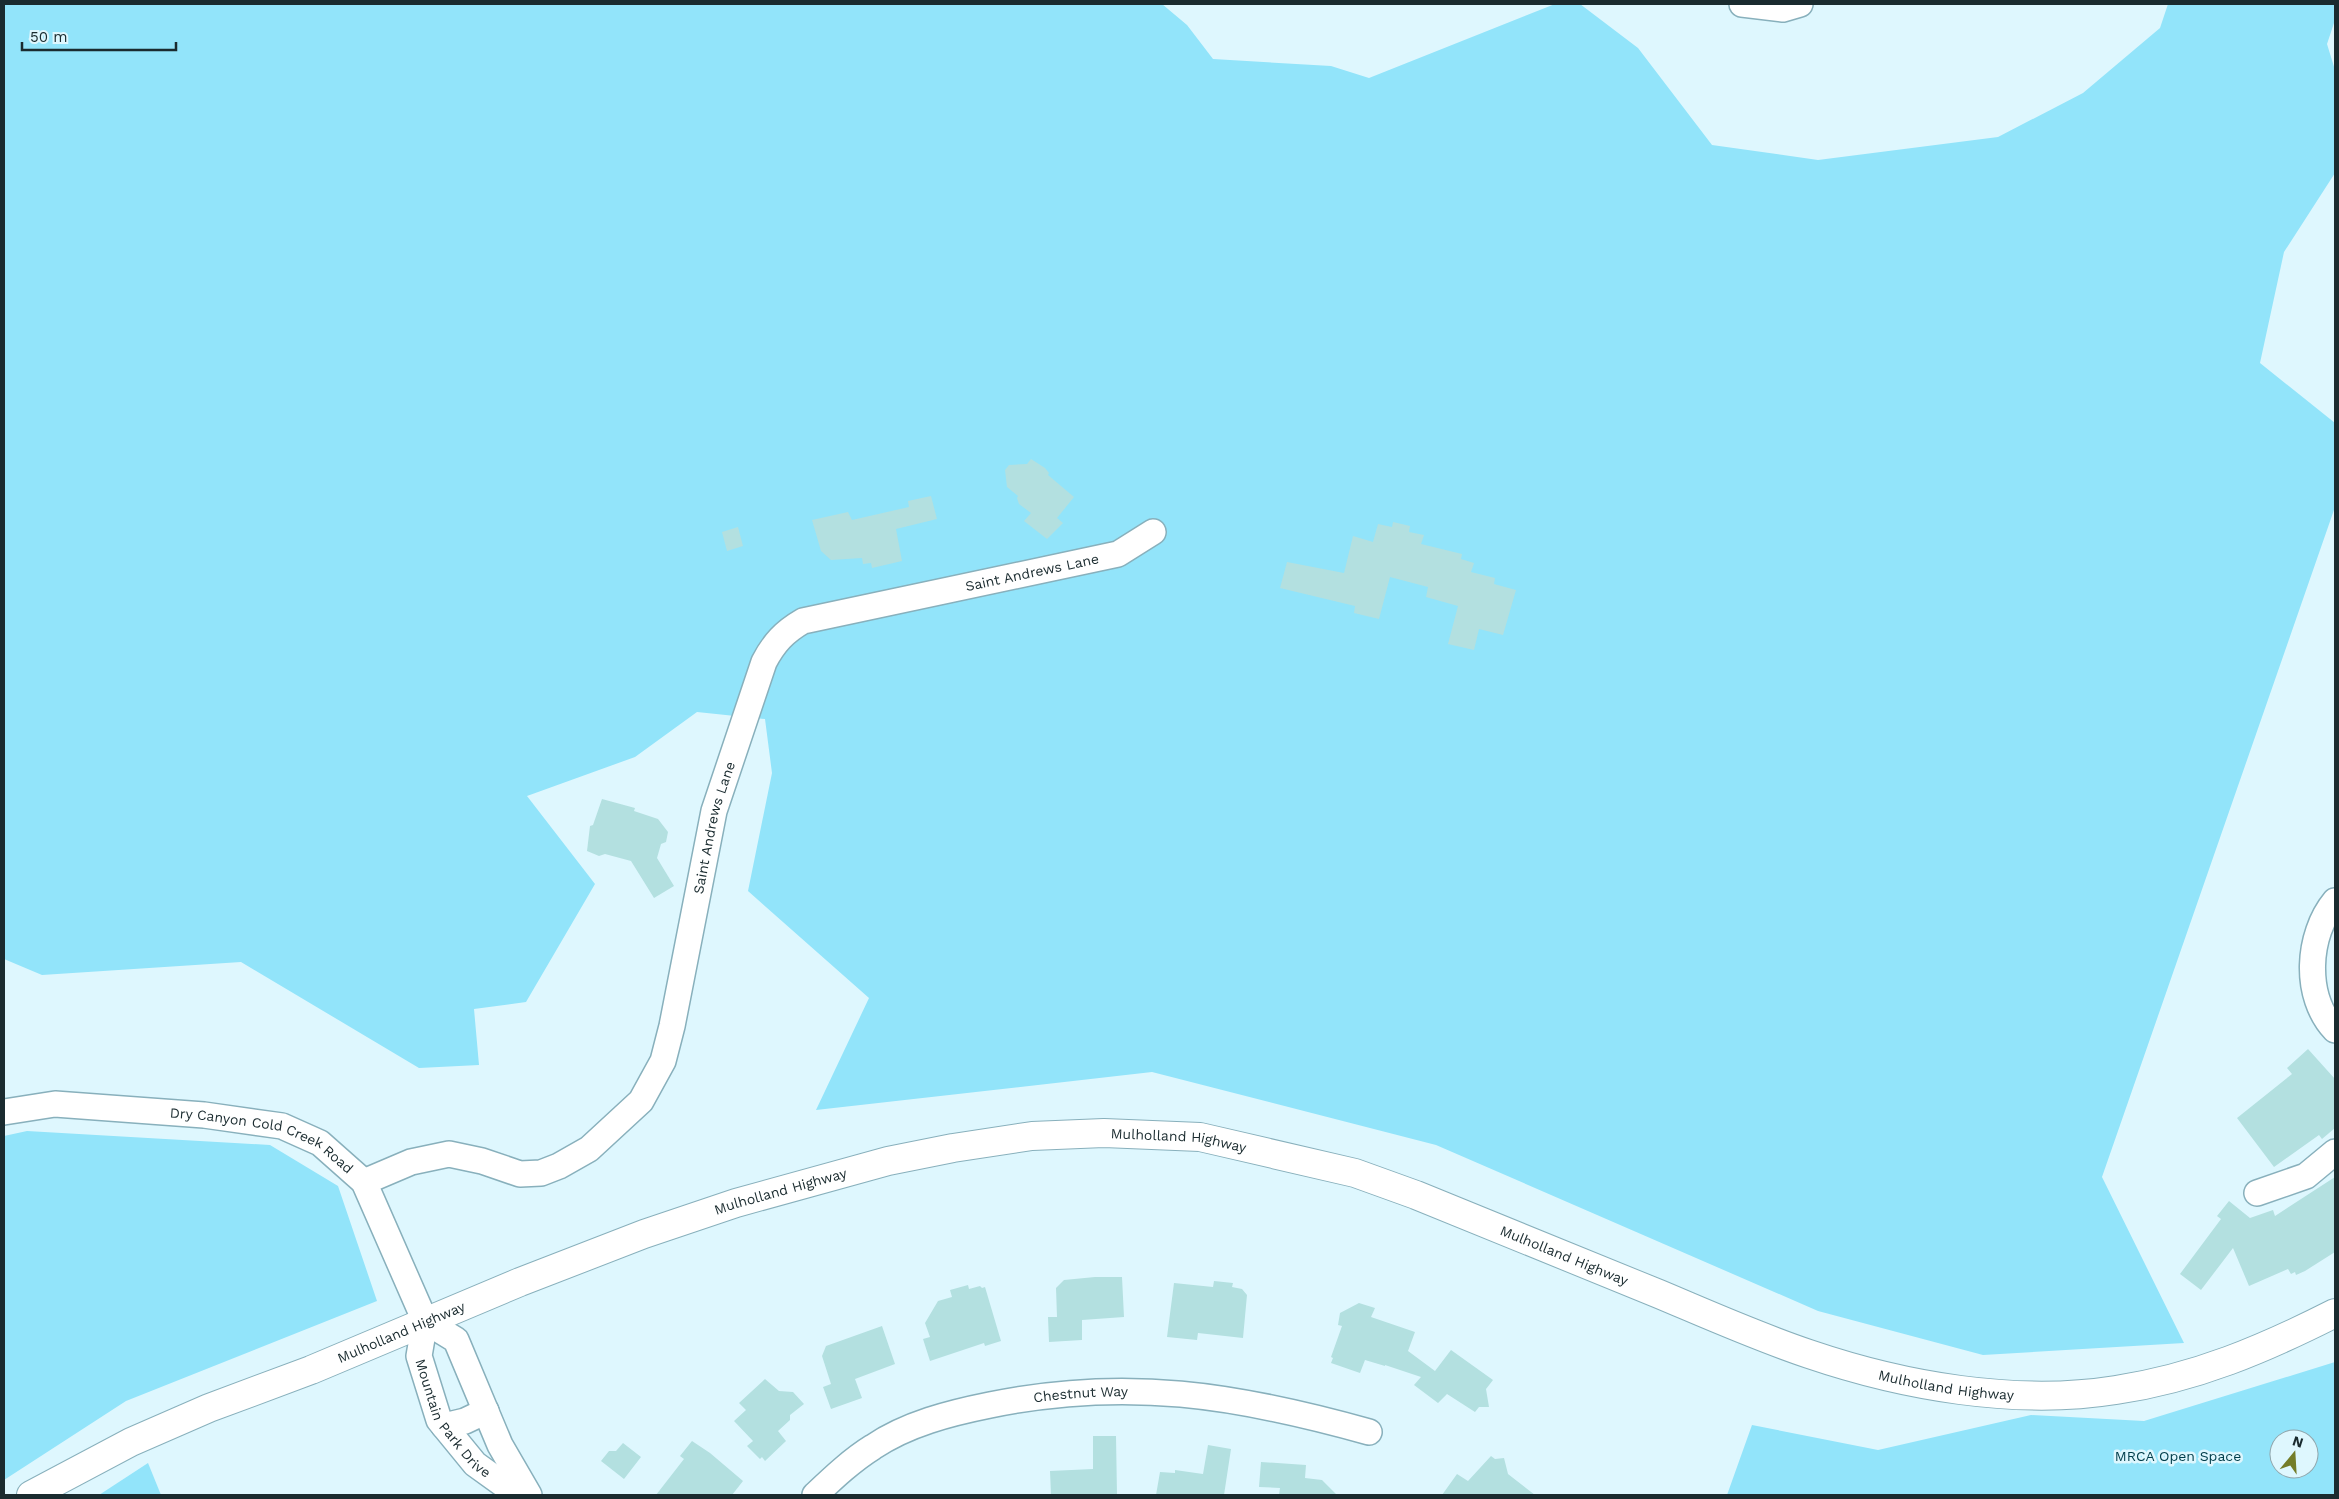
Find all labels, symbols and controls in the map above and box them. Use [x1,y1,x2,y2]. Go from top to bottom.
scale bar [22,20,176,52]
text: 50 m [30,28,67,46]
street label: Saint Andrews Lane [964,550,1100,594]
street label: Saint Andrews Lane [690,759,738,895]
street label: Dry Canyon Cold Creek Road [169,1105,357,1177]
street label: Mulholland Highway [1110,1125,1249,1156]
street label: Mulholland Highway [712,1165,849,1218]
street label: Mulholland Highway [1498,1222,1631,1289]
street label: Mulholland Highway [335,1298,468,1366]
street label: Mountain Park Drive [412,1357,494,1481]
street label: Mulholland Highway [1877,1367,2015,1403]
street label: Chestnut Way [1032,1383,1129,1405]
north arrow [2269,1429,2319,1479]
text: N [2291,1432,2305,1451]
park label: MRCA Open Space [2115,1448,2241,1464]

